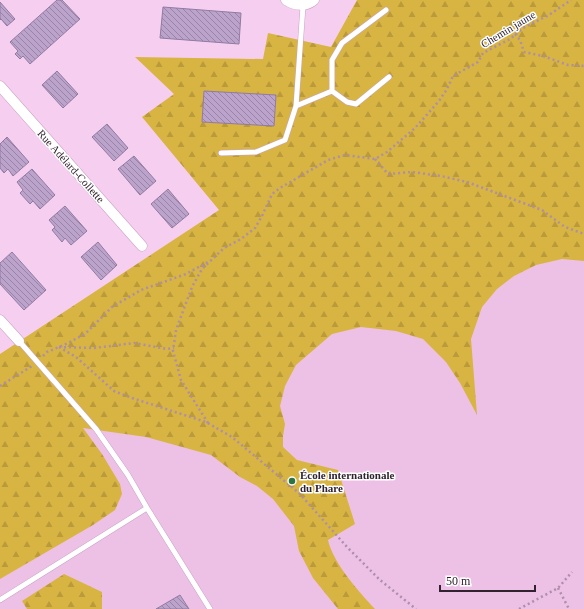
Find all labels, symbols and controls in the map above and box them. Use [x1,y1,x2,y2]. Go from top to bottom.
street label: Chemin jaune [479,8,538,50]
street label: Rue Adélard-Collette [35,127,107,205]
place label: École internationale du Phare [300,469,395,494]
marker: École internationale du Phare [287,476,297,486]
scale bar [440,567,535,593]
text: 50 m [446,574,471,588]

